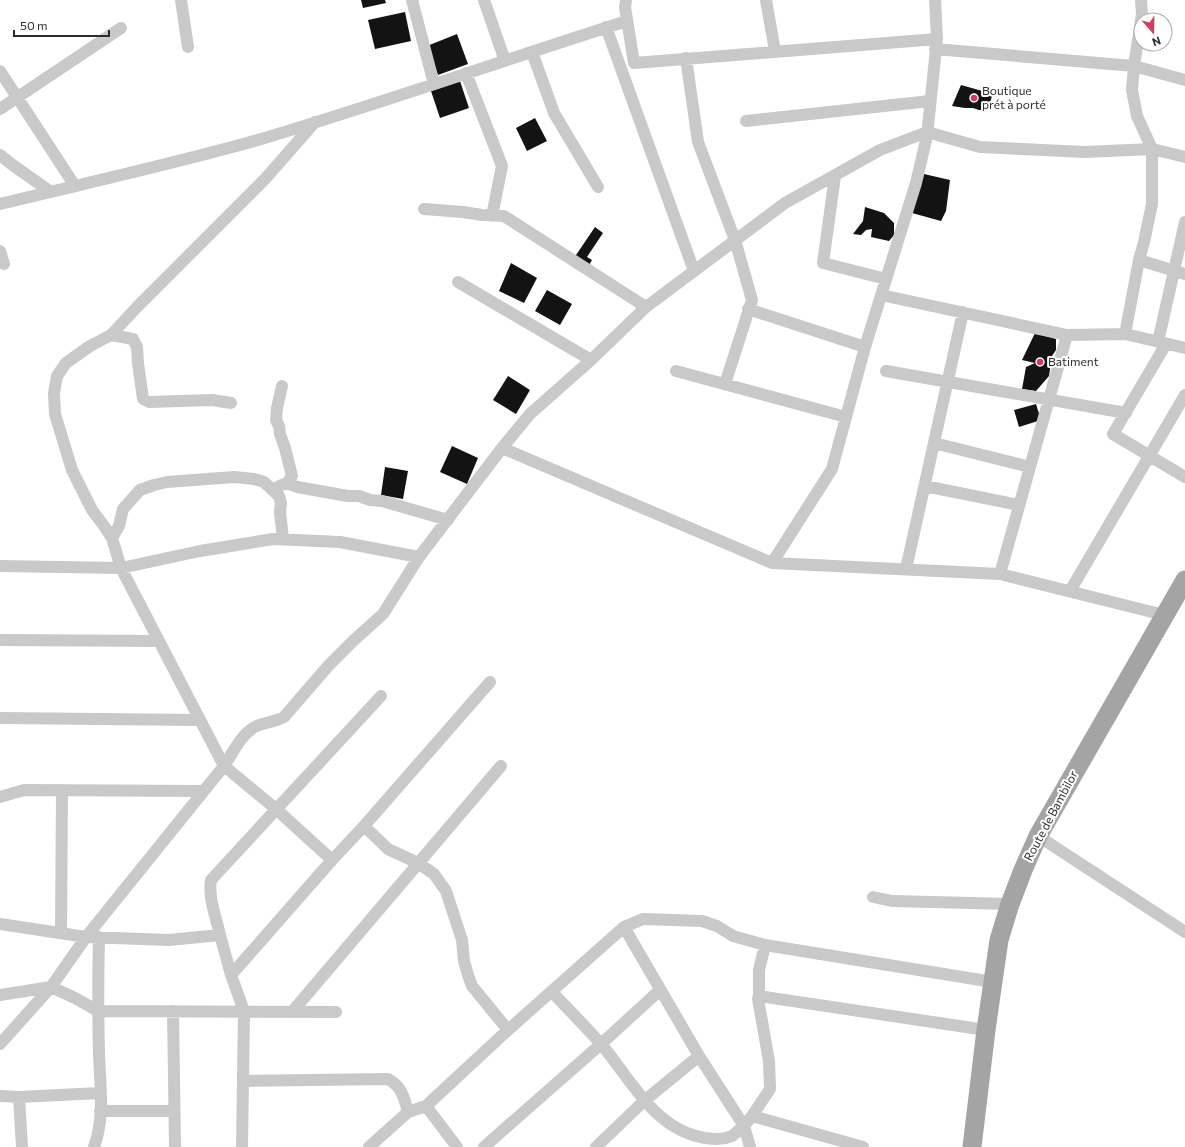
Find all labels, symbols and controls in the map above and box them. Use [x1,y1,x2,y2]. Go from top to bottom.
scale bar [14,12,109,38]
north arrow [1133,12,1173,52]
text: 50 m [20,18,48,32]
text: N [1150,34,1163,49]
place label: Boutique prét à porté [982,83,1046,111]
marker: Boutique prét à porté [969,93,979,103]
place label: Batiment [1048,354,1099,368]
marker: Batiment [1035,357,1045,367]
street label: Route de Bambilor [1020,768,1080,863]

